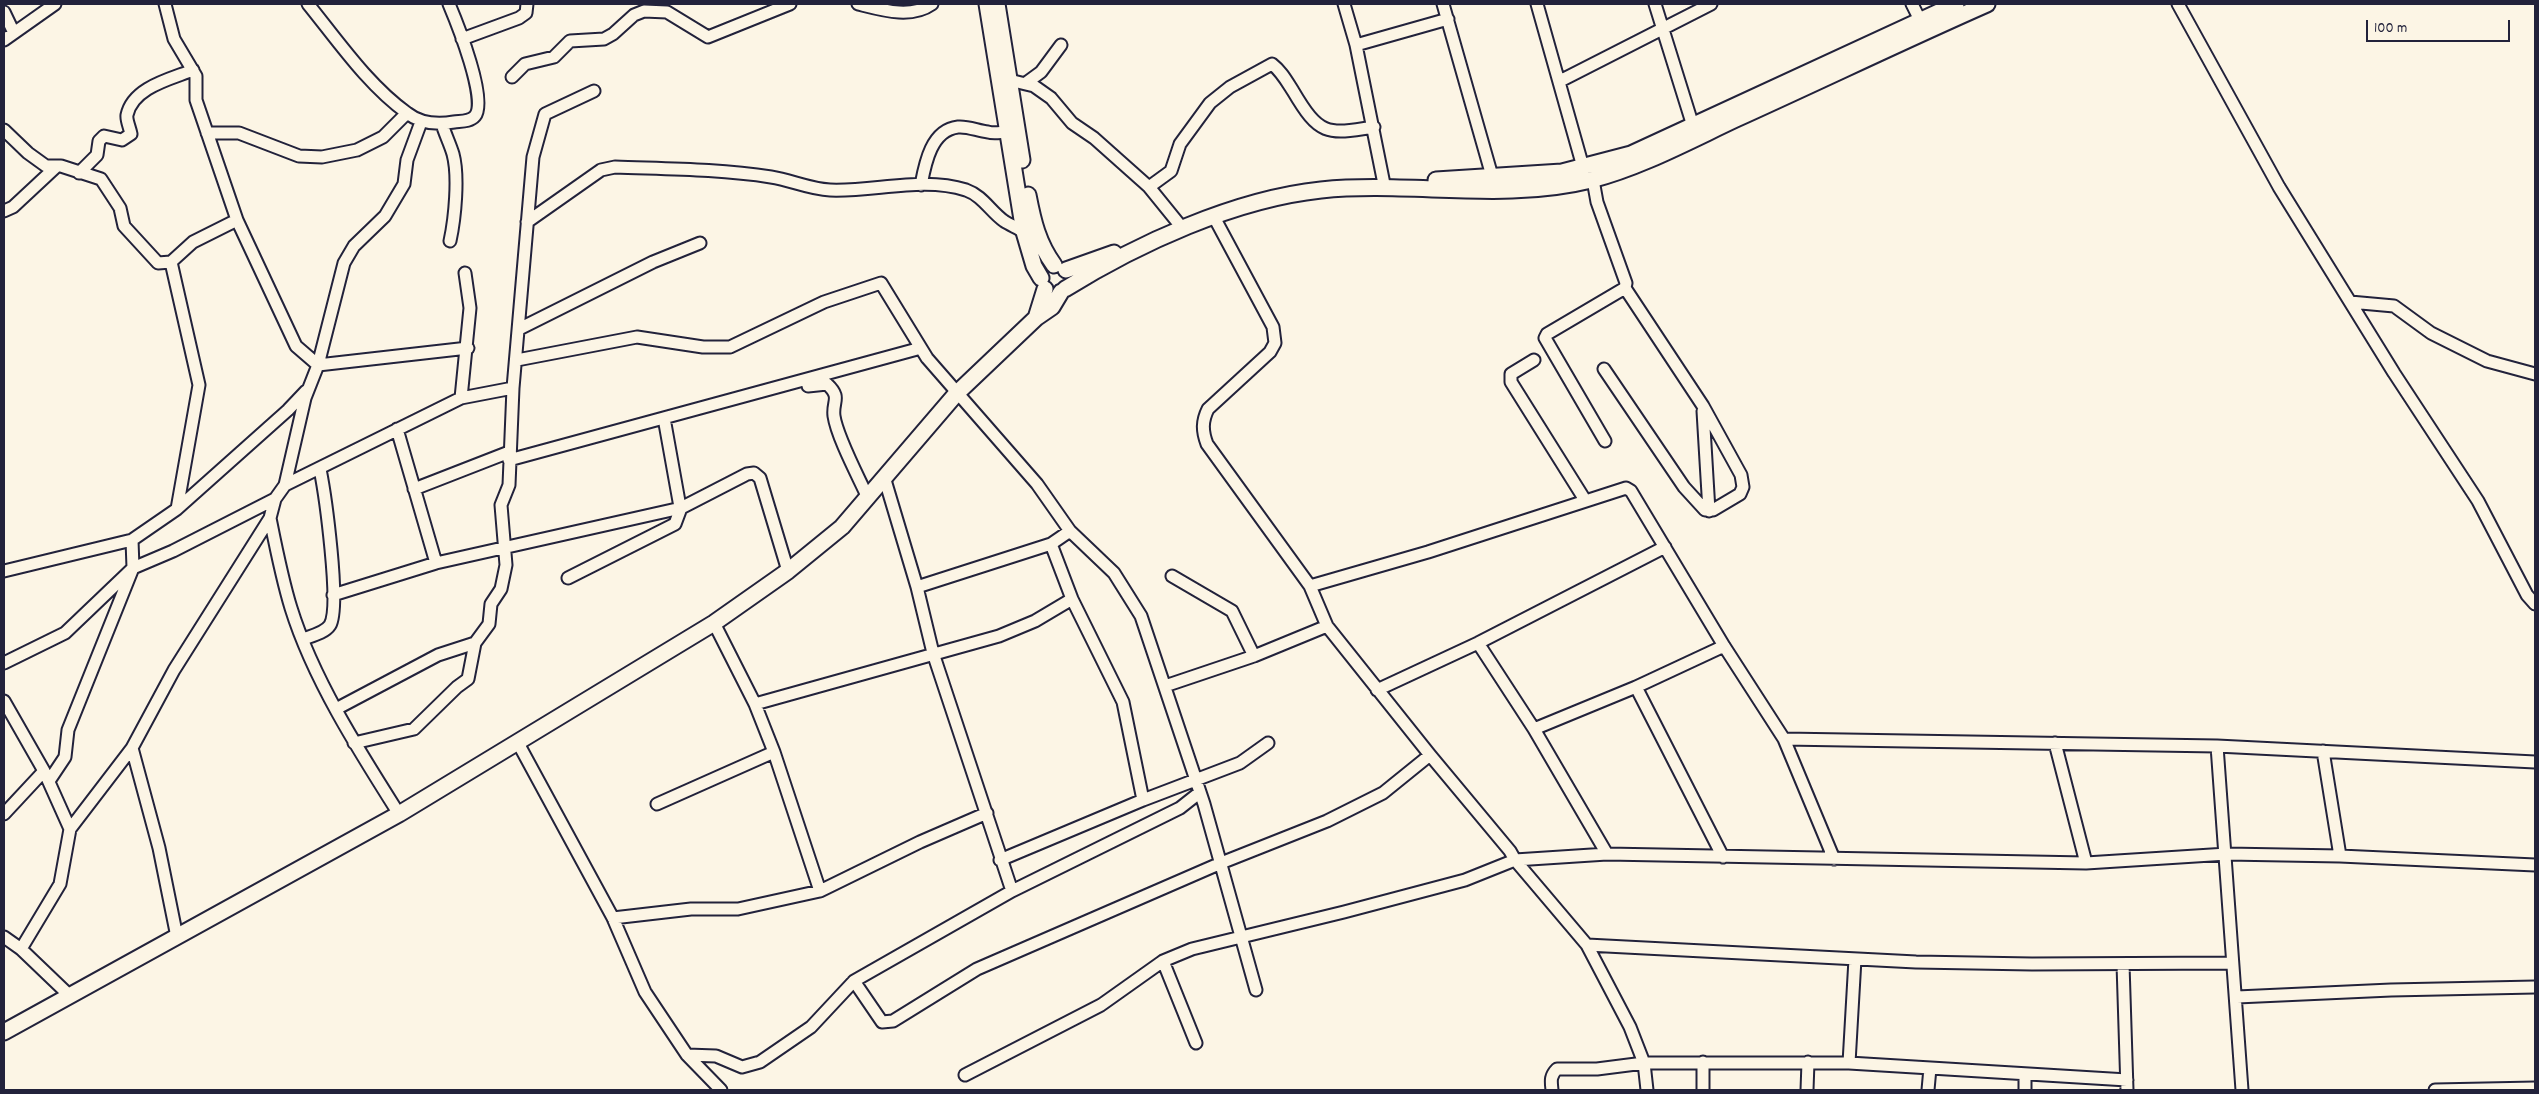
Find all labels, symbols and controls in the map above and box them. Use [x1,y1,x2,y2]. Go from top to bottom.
scale bar [2369,10,2513,42]
text: 100 m [2374,18,2407,40]

